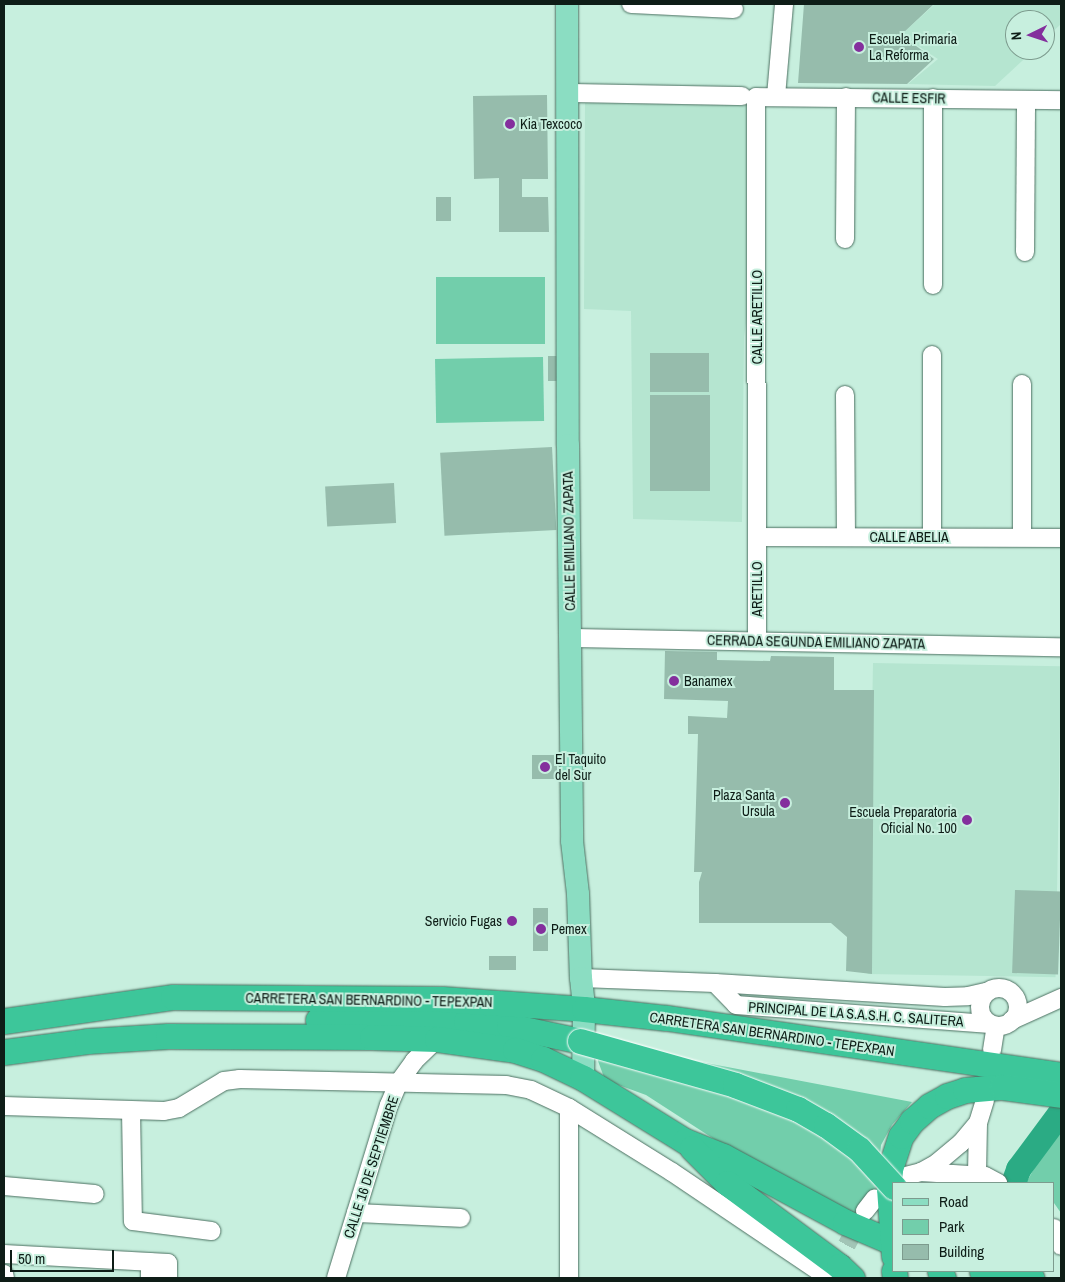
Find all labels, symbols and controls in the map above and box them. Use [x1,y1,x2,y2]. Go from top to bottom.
north arrow [1005,10,1055,60]
place label: Escuela Primaria La Reforma [869,31,957,64]
text: N [1007,31,1025,41]
marker: Escuela Primaria La Reforma [853,41,865,53]
street label: CALLE ESFIR [872,89,946,107]
place label: Kia Texcoco [520,116,583,132]
marker: Kia Texcoco [504,118,516,130]
street label: CALLE ARETILLO [749,269,765,365]
street label: CALLE EMILIANO ZAPATA [559,471,579,611]
street label: CALLE ABELIA [869,529,949,545]
street label: ARETILLO [749,561,765,617]
street label: CERRADA SEGUNDA EMILIANO ZAPATA [706,632,926,652]
place label: Banamex [684,673,732,689]
marker: Banamex [668,675,680,687]
place label: El Taquito del Sur [555,751,606,784]
marker: El Taquito del Sur [539,761,551,773]
place label: Plaza Santa Ursula [713,787,775,820]
marker: Plaza Santa Ursula [779,797,791,809]
place label: Escuela Preparatoria Oficial No. 100 [849,804,957,836]
marker: Escuela Preparatoria Oficial No. 100 [961,814,973,826]
place label: Servicio Fugas [425,913,502,929]
marker: Servicio Fugas [506,915,518,927]
place label: Pemex [551,921,587,937]
marker: Pemex [535,923,547,935]
street label: CARRETERA SAN BERNARDINO - TEPEXPAN [245,989,493,1011]
street label: PRINCIPAL DE LA S.A.S.H. C. SALITERA [747,998,965,1030]
street label: CARRETERA SAN BERNARDINO - TEPEXPAN [648,1008,896,1060]
street label: CALLE 16 DE SEPTIEMBRE [340,1094,402,1240]
legend [892,1182,1055,1272]
text: Road [939,1191,968,1212]
text: Park [939,1216,964,1237]
scale bar [12,1240,116,1272]
text: Building [939,1241,984,1262]
text: 50 m [18,1248,45,1269]

